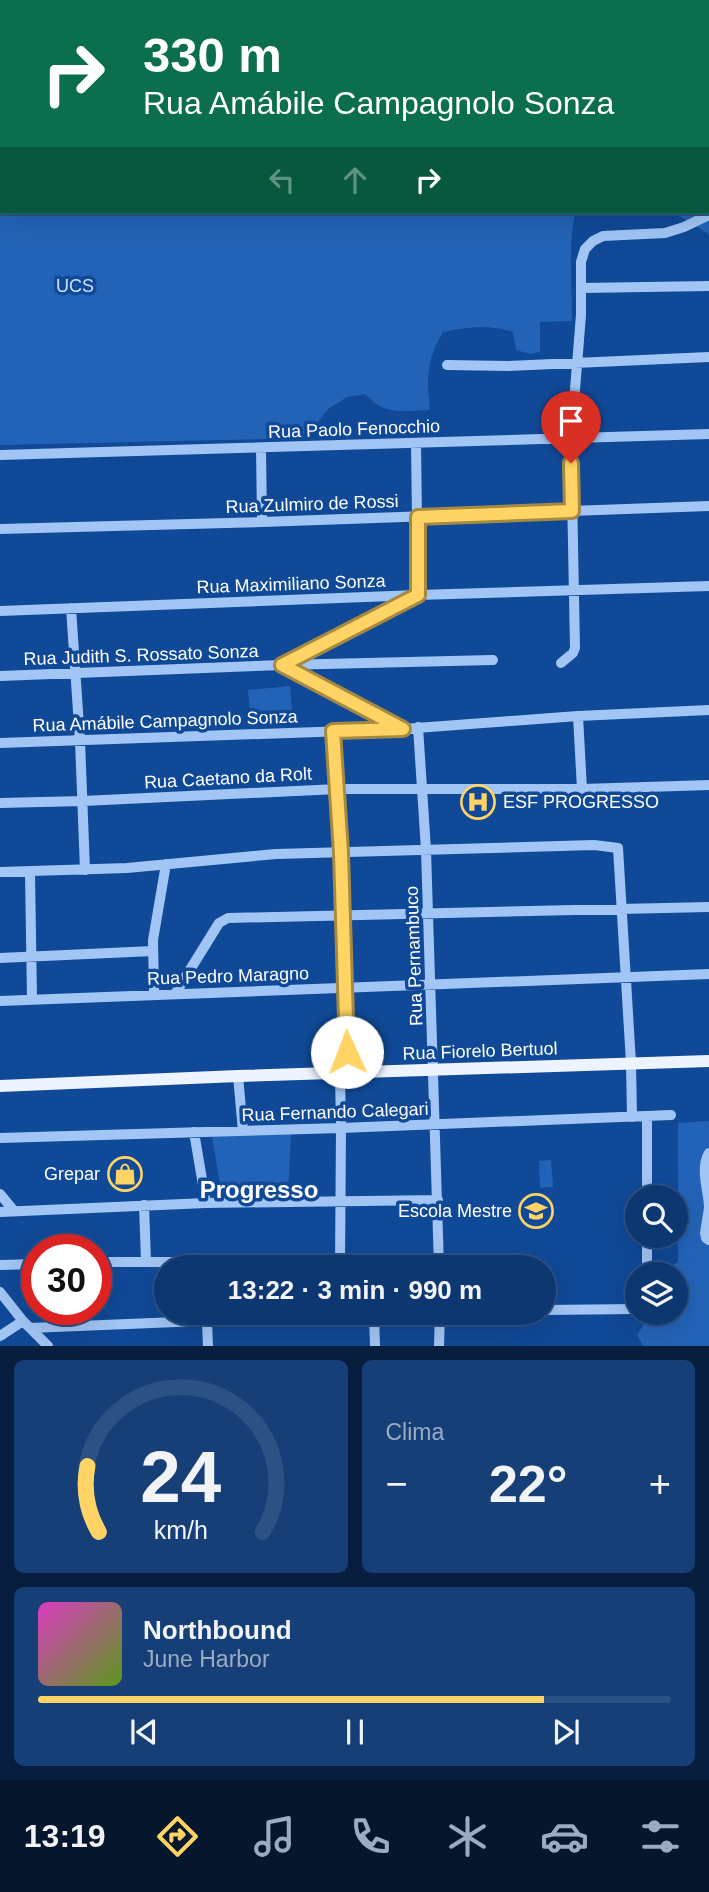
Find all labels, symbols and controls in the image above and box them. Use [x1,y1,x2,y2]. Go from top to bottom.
icon: right [28,28,119,119]
text: 330 m [143,28,282,82]
text: Rua Amábile Campagnolo Sonza [143,85,614,121]
icon: left [263,161,301,199]
icon: ahead [336,161,374,199]
icon: right [409,161,447,199]
park label: UCS [56,276,94,296]
pin [541,391,601,463]
icon: arrive [552,402,590,440]
street label: Rua Paolo Fenocchio [268,416,440,442]
street label: Rua Zulmiro de Rossi [225,491,399,517]
street label: Rua Maximiliano Sonza [196,571,387,597]
street label: Rua Judith S. Rossato Sonza [23,641,260,669]
street label: Rua Amábile Campagnolo Sonza [32,706,299,736]
street label: Rua Caetano da Rolt [144,764,312,792]
hospital icon: ESF PROGRESSO [459,783,497,821]
place label: ESF PROGRESSO [503,792,659,812]
street label: Rua Pernambuco [402,886,426,1026]
street label: Rua Pedro Maragno [147,963,309,989]
position arrow [310,1015,384,1089]
street label: Rua Fiorelo Bertuol [402,1038,558,1064]
street label: Rua Fernando Calegari [241,1099,429,1125]
shop icon: Grepar [106,1155,144,1193]
place label: Grepar [44,1164,100,1184]
district label: Progresso [200,1176,318,1203]
map controls [625,1185,688,1325]
button: search [625,1185,688,1248]
school or university icon: Escola Mestre [517,1192,555,1230]
place label: Escola Mestre [398,1201,512,1221]
speed limit sign: 30 [21,1234,112,1325]
button: layers [625,1262,688,1325]
text: 13:22 · 3 min · 990 m [228,1275,482,1305]
text: Clima [386,1419,444,1445]
text: 24 [140,1437,222,1518]
text: 22° [489,1455,568,1513]
text: − [386,1463,408,1505]
text: + [649,1463,671,1505]
text: km/h [154,1516,208,1544]
text: Northbound [143,1615,292,1645]
text: June Harbor [143,1646,270,1672]
icon: previous [125,1713,163,1751]
icon: pause [336,1713,374,1751]
icon: next [547,1713,585,1751]
icon: directions [153,1812,202,1861]
icon: music [250,1812,299,1861]
icon: phone [346,1812,395,1861]
icon: climate [443,1812,492,1861]
icon: car [540,1812,589,1861]
icon: filters [636,1812,685,1861]
text: 13:19 [24,1818,106,1854]

